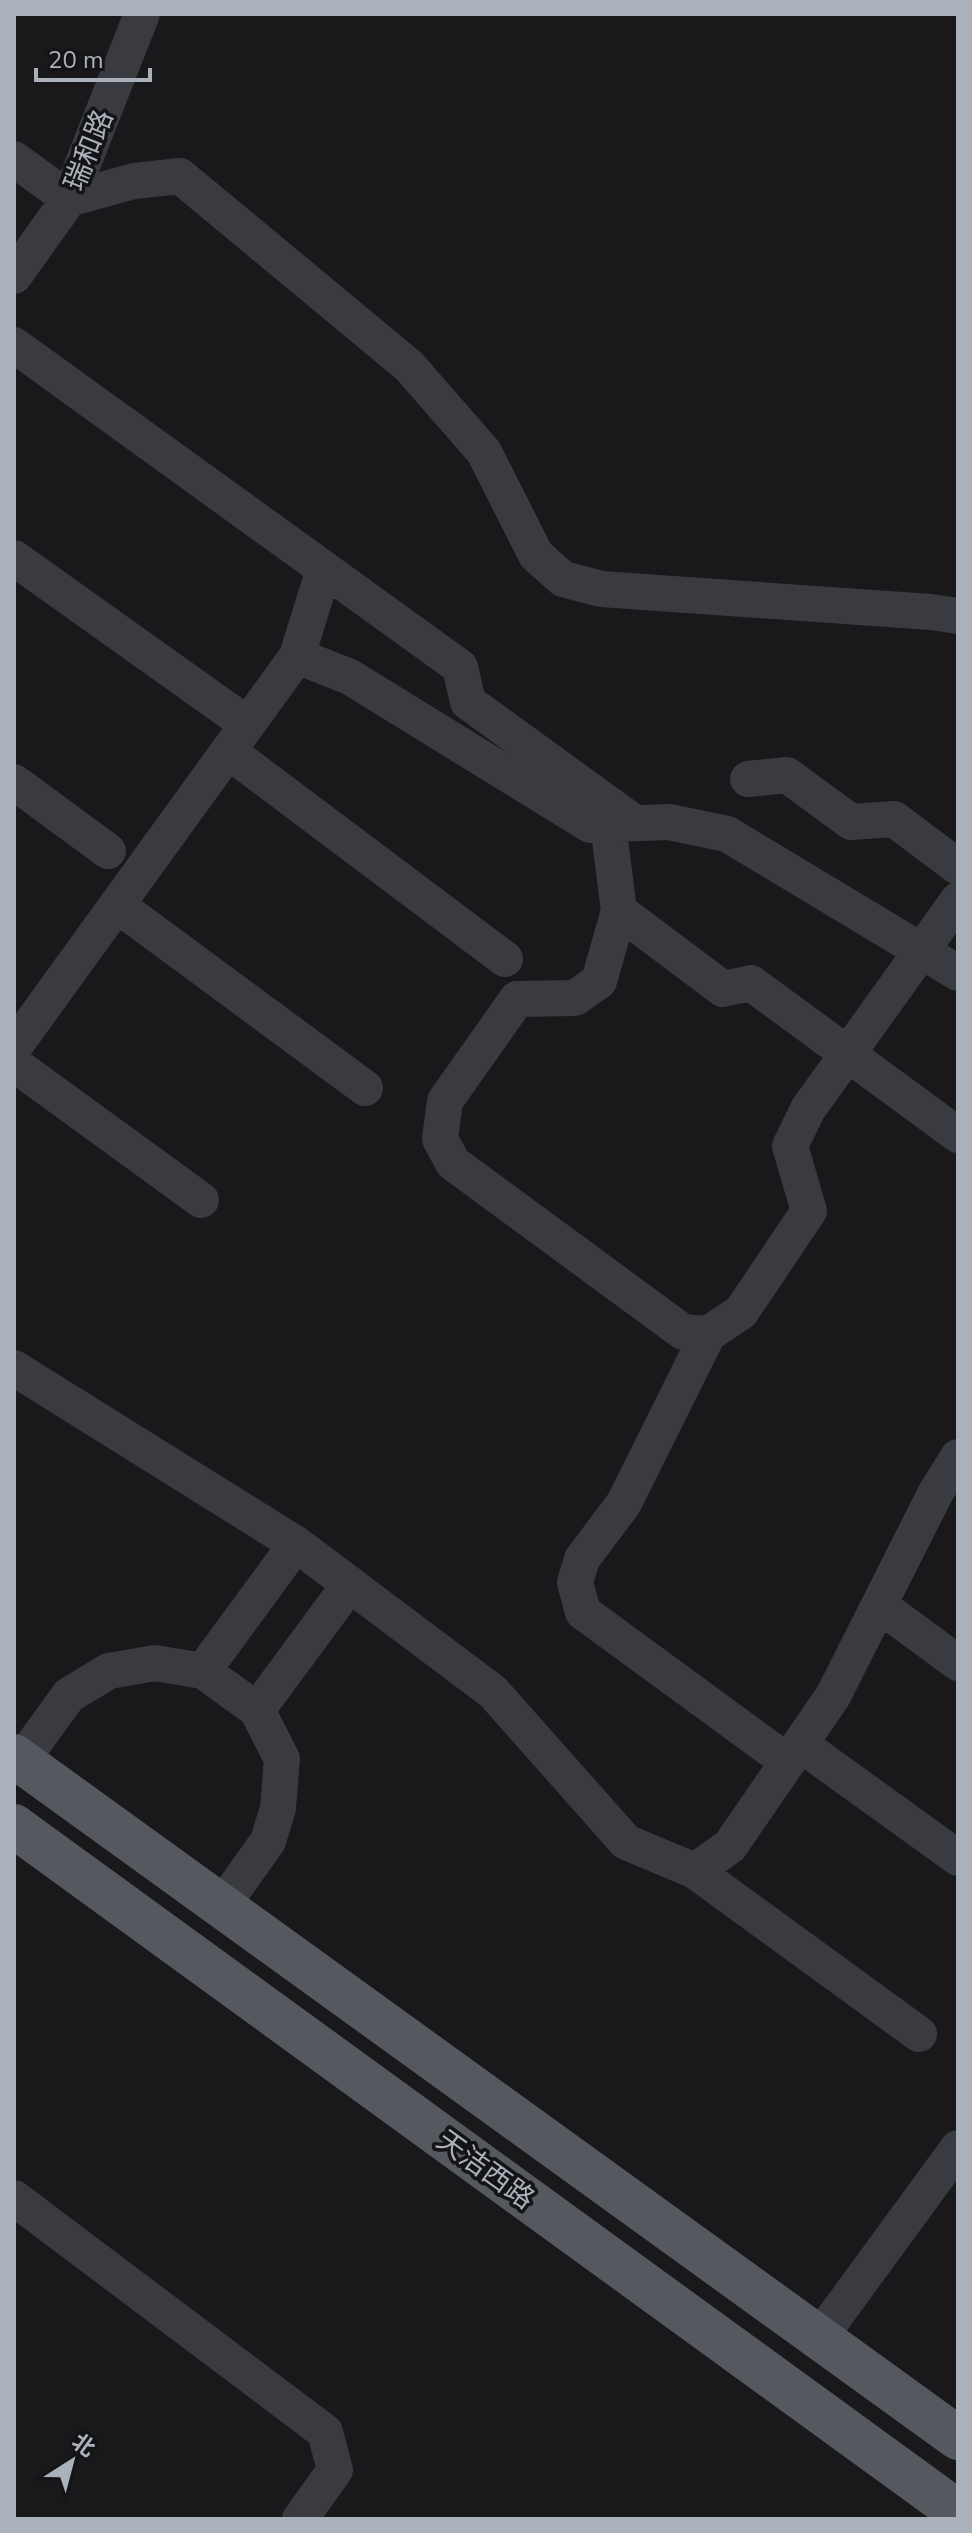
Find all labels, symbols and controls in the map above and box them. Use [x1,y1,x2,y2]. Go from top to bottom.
scale bar [36,32,150,82]
text: 20 m [48,44,104,76]
street label: 瑞和路 [56,104,122,196]
street label: 天洁西路 [429,2122,542,2218]
north arrow [32,2421,112,2501]
text: 北 [65,2427,101,2464]

